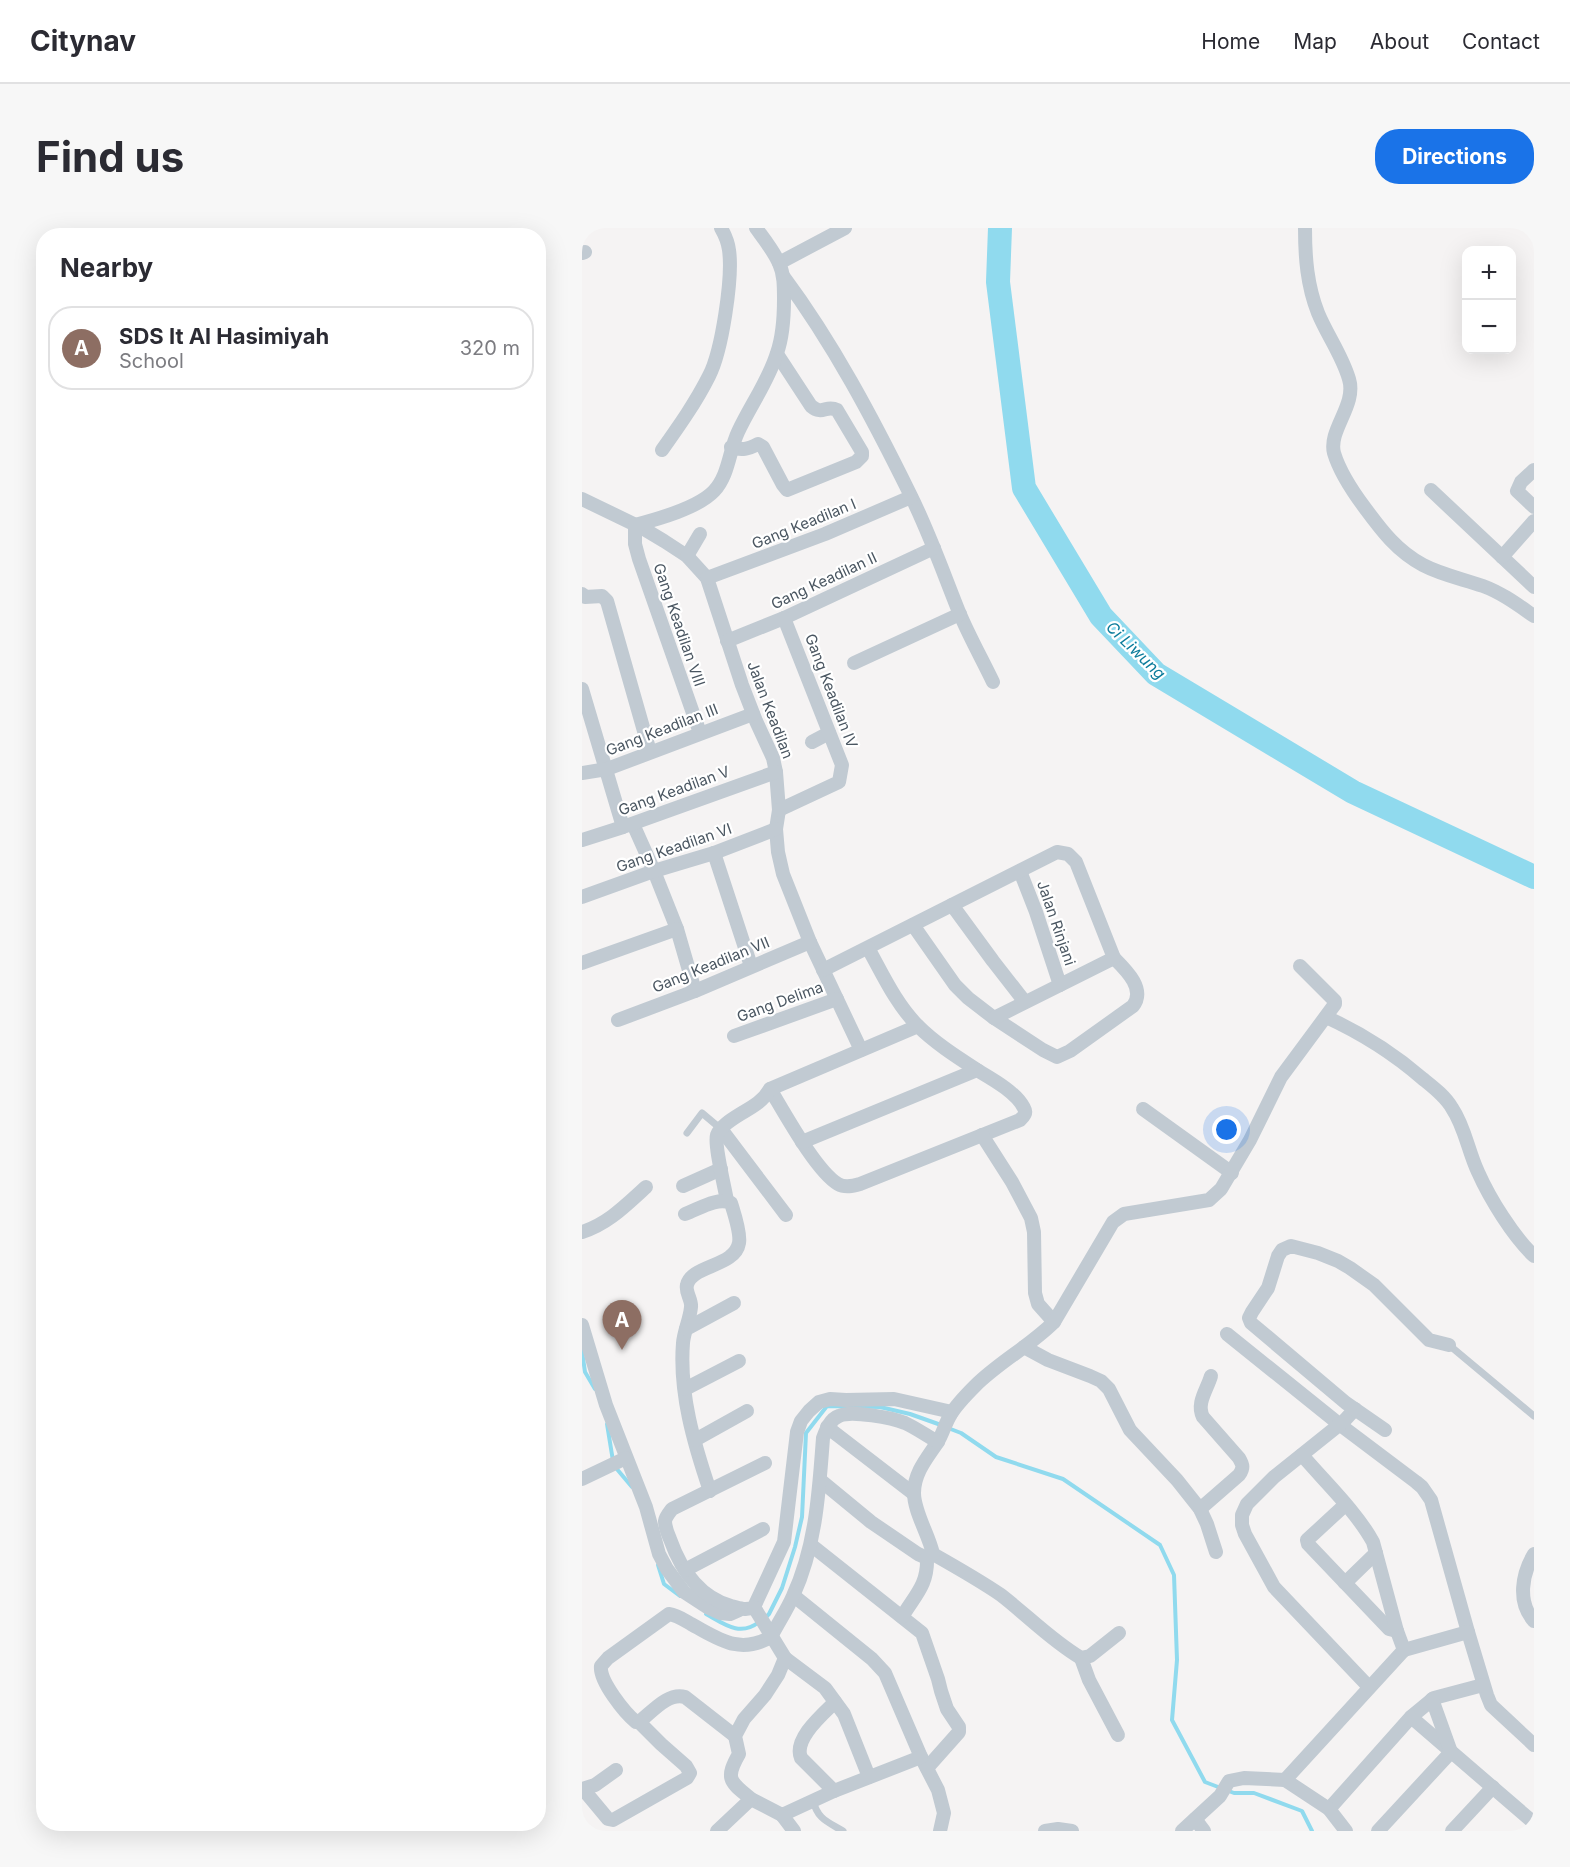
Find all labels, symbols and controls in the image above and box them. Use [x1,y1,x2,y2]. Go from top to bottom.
text: Citynav [30,24,136,58]
text: Home [1201,29,1260,54]
text: Map [1293,29,1337,54]
text: About [1370,29,1429,54]
text: Contact [1462,29,1540,54]
button: Directions [1375,129,1534,184]
text: Find us [36,131,184,182]
map controls [1462,246,1516,354]
button: + [1462,246,1516,300]
text: Nearby [60,252,153,283]
button: − [1462,300,1516,354]
text: SDS It Al Hasimiyah [119,323,329,349]
text: A [74,336,89,360]
text: 320 m [460,336,520,360]
text: School [119,349,184,373]
street label: Gang Keadilan I [749,494,859,553]
street label: Gang Keadilan II [768,548,880,613]
street label: Gang Keadilan VIII [649,561,709,689]
water label: Ci Liwung [1102,617,1170,683]
street label: Gang Keadilan IV [801,631,862,751]
street label: Jalan Keadilan [743,658,798,761]
street label: Gang Keadilan III [603,699,721,760]
street label: Gang Keadilan V [616,762,732,819]
street label: Gang Keadilan VI [614,819,734,876]
street label: Jalan Rinjani [1033,878,1080,968]
street label: Gang Keadilan VII [649,932,772,997]
street label: Gang Delima [734,977,826,1026]
your location [1212,1115,1241,1144]
pin: A [602,1300,642,1350]

